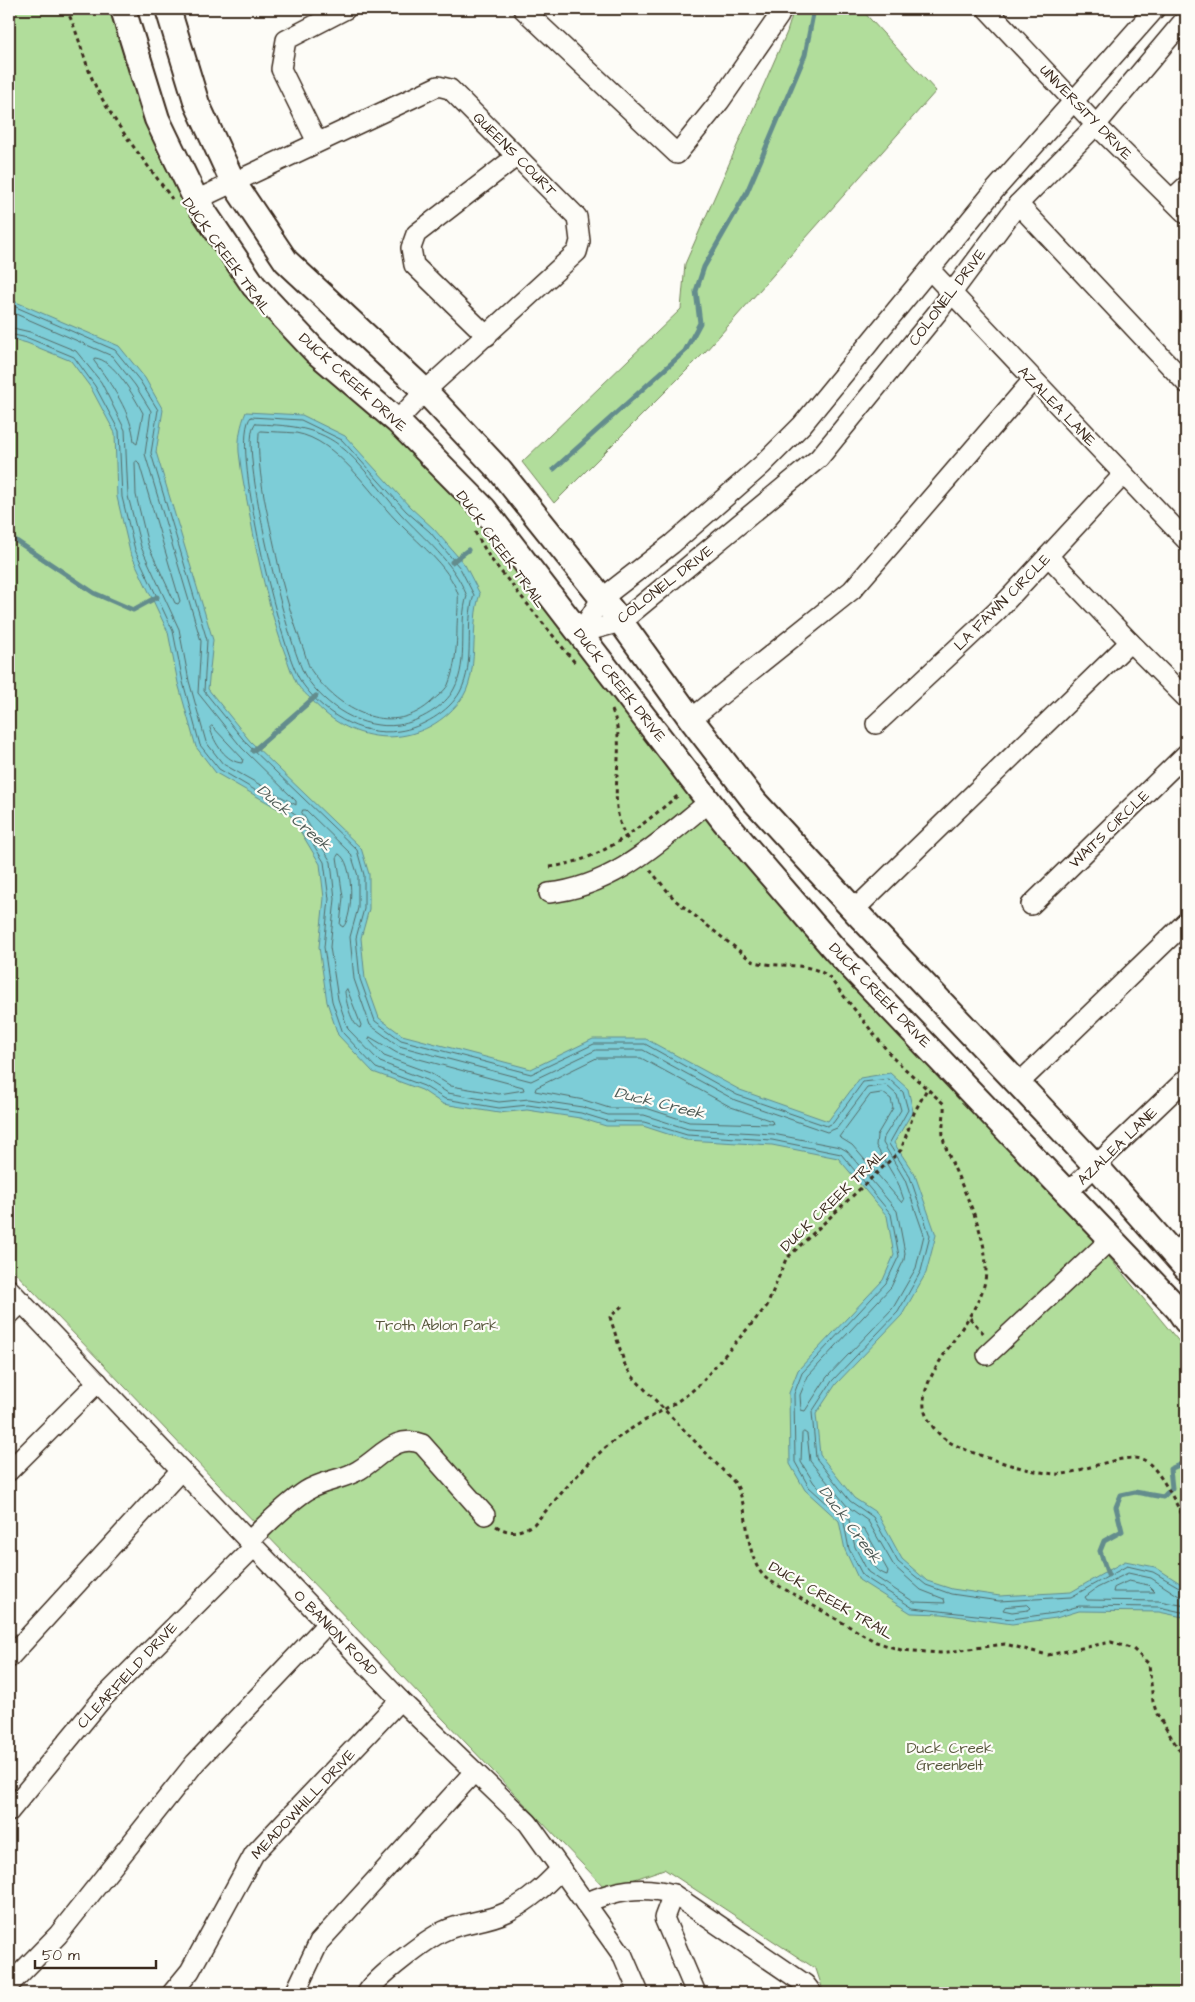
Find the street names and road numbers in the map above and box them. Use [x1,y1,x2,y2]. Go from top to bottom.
street label: UNIVERSITY DRIVE [1035,60,1137,165]
street label: QUEENS COURT [468,108,562,201]
street label: DUCK CREEK TRAIL [177,193,277,320]
street label: COLONEL DRIVE [904,244,991,350]
street label: DUCK CREEK DRIVE [294,328,411,437]
street label: AZALEA LANE [1013,362,1100,451]
street label: DUCK CREEK TRAIL [451,486,551,613]
street label: COLONEL DRIVE [613,540,718,629]
street label: LA FAWN CIRCLE [949,549,1055,655]
street label: DUCK CREEK DRIVE [569,624,671,747]
street label: WAITS CIRCLE [1064,785,1154,873]
street label: DUCK CREEK DRIVE [824,938,936,1053]
street label: AZALEA LANE [1073,1103,1162,1190]
street label: DUCK CREEK TRAIL [776,1144,892,1257]
street label: DUCK CREEK TRAIL [765,1556,897,1645]
street label: O BANION ROAD [289,1585,383,1682]
street label: CLEARFIELD DRIVE [72,1617,182,1733]
street label: MEADOWHILL DRIVE [247,1744,360,1864]

